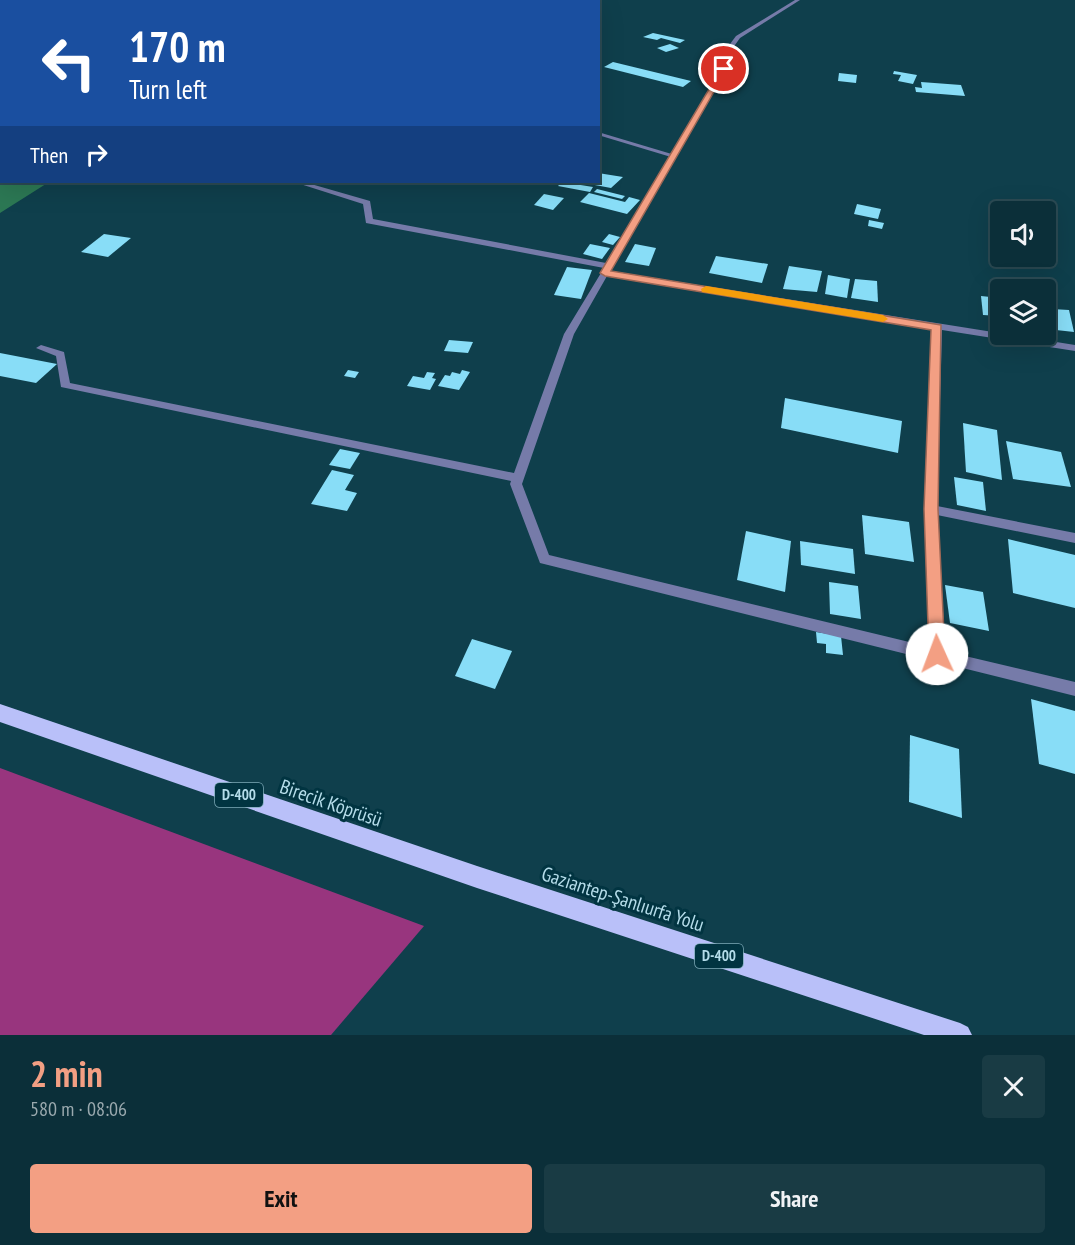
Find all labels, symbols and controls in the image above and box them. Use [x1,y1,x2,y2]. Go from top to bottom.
text: 170 m [129,19,226,74]
icon: left [30,24,108,102]
pin [698,43,749,94]
icon: arrive [707,52,740,85]
text: Turn left [129,72,207,106]
icon: right [80,138,113,171]
text: Then [30,141,68,169]
map controls [990,201,1056,345]
button: sound [990,201,1056,267]
button: layers [990,279,1056,345]
position arrow [905,622,969,686]
street label: Birecik Köprüsü [276,773,386,833]
road number: D-400 [215,783,263,807]
street label: Gaziantep-Şanlıurfa Yolu [538,860,708,938]
road number: D-400 [695,944,743,968]
text: 2 min [30,1050,103,1097]
button: close [982,1055,1045,1118]
text: 580 m · 08:06 [30,1096,127,1122]
button: Exit [30,1164,532,1233]
button: Share [544,1164,1045,1233]

